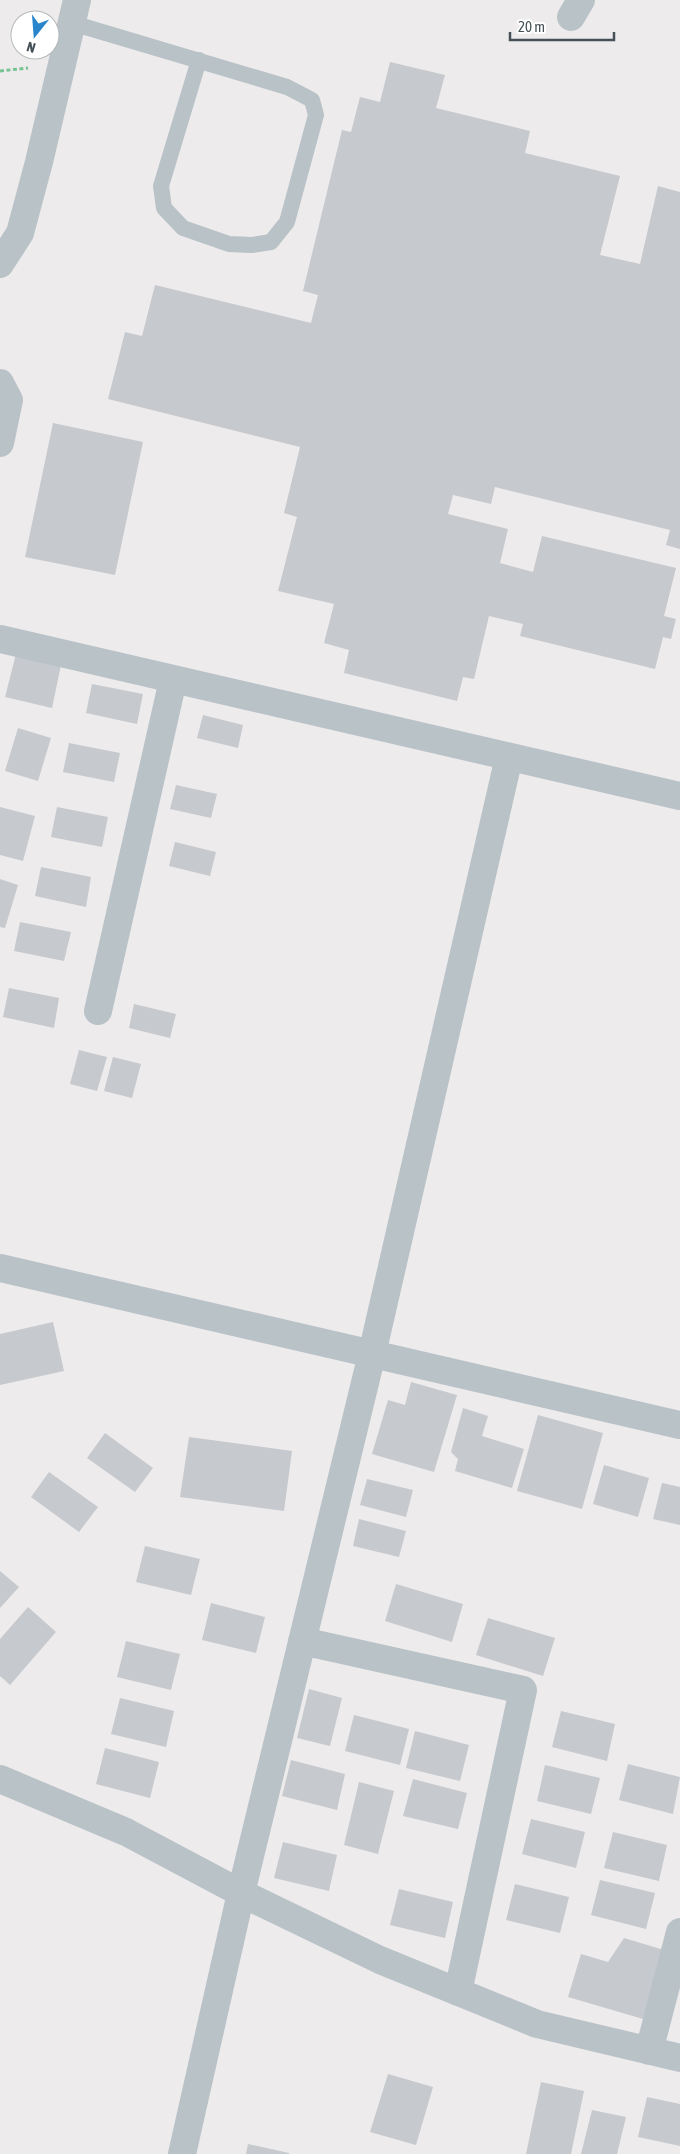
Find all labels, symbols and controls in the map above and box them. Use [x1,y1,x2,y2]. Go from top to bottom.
north arrow [10,10,60,60]
scale bar [510,10,614,42]
text: 20 m [518,18,545,35]
text: N [25,39,37,56]

